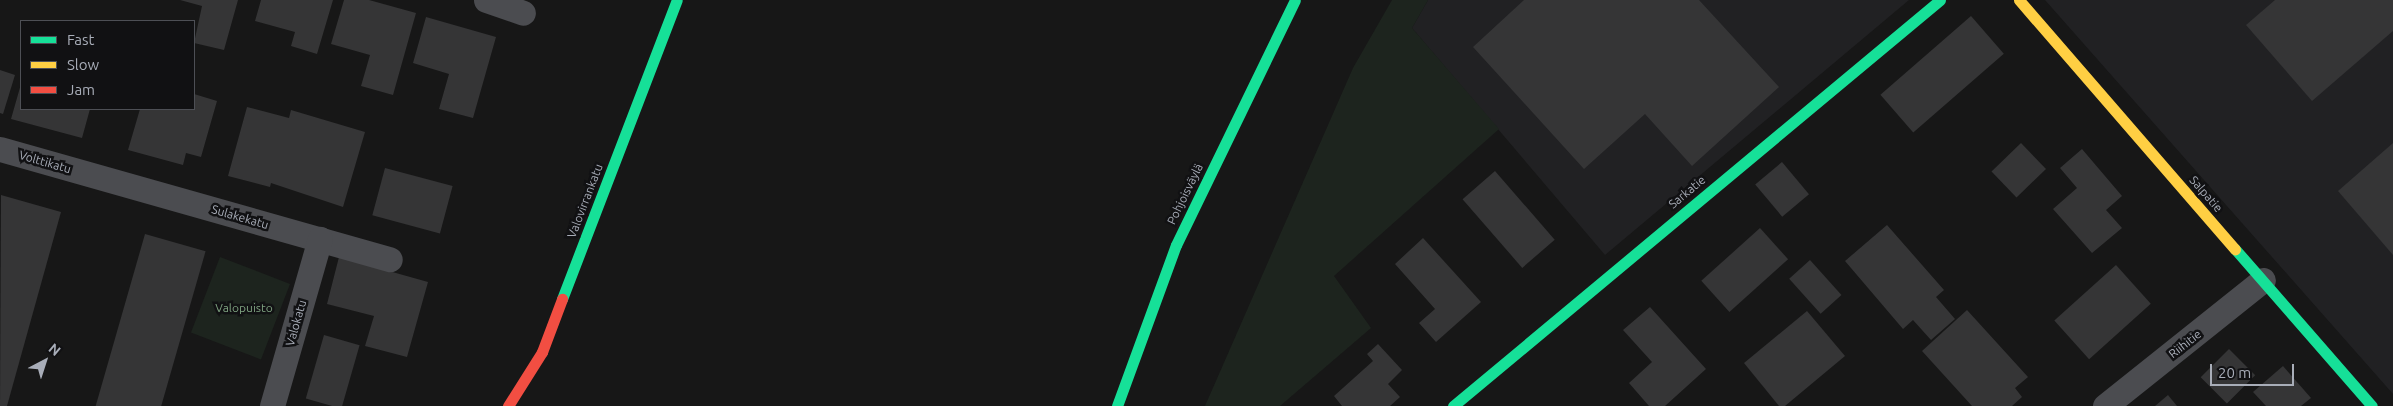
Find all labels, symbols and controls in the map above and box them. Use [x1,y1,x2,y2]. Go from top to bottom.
legend [20,20,195,110]
text: Fast [67,31,94,48]
text: Slow [67,56,99,73]
text: Jam [67,81,95,98]
street label: Volttikatu [17,148,73,176]
street label: Pohjoisväylä [1164,161,1206,227]
street label: Valovirrankatu [564,162,606,240]
street label: Sarkatie [1666,173,1708,211]
street label: Salpatie [2186,173,2226,215]
street label: Sulakekatu [210,202,270,232]
street label: Valokatu [283,298,309,348]
park label: Valopuisto [215,301,273,315]
street label: Riihitie [2166,327,2204,361]
north arrow [20,336,70,386]
text: N [45,340,64,359]
scale bar [2213,354,2297,386]
text: 20 m [2218,364,2251,381]

